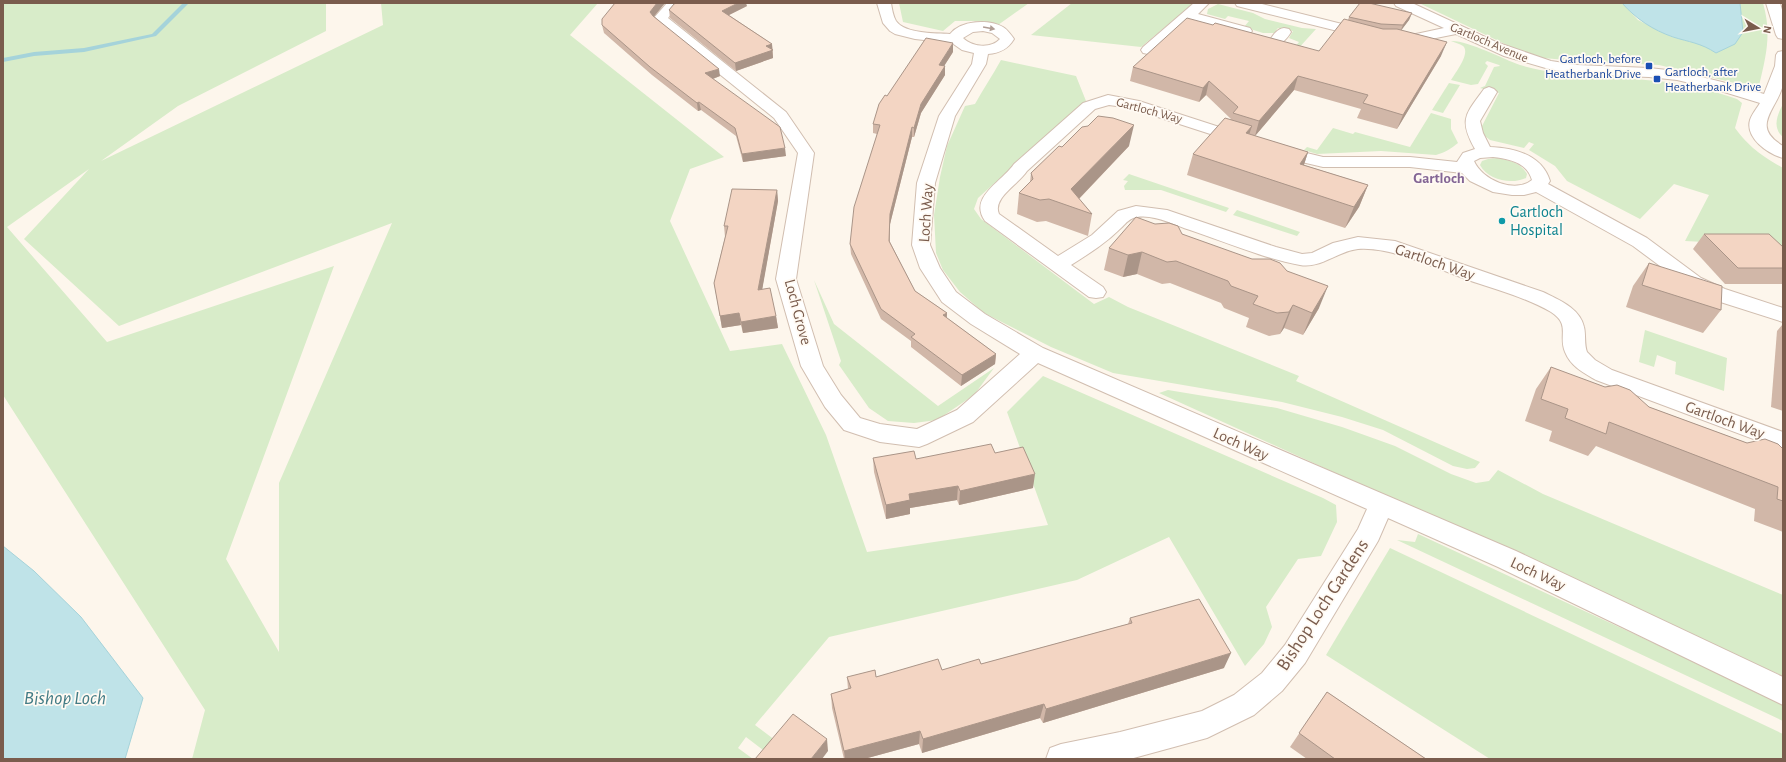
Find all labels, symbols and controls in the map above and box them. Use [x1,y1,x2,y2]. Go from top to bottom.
north arrow [1738,8,1778,48]
street label: Gartloch Avenue [1448,21,1530,65]
one-way arrow [983,25,996,31]
text: N [1761,25,1773,34]
place label: Gartloch, before Heatherbank Drive [1545,53,1641,81]
marker: Gartloch, before Heatherbank Drive [1644,61,1654,71]
place label: Gartloch, after Heatherbank Drive [1665,66,1761,94]
marker: Gartloch, after Heatherbank Drive [1652,74,1662,84]
street label: Gartloch Way [1115,96,1184,126]
district label: Gartloch [1413,171,1465,186]
street label: Loch Way [916,183,937,243]
place label: Gartloch Hospital [1510,204,1563,238]
marker: Gartloch Hospital [1497,216,1507,226]
street label: Gartloch Way [1393,241,1477,284]
street label: Loch Grove [782,277,814,347]
street label: Gartloch Way [1683,398,1767,443]
street label: Loch Way [1210,425,1271,464]
street label: Bishop Loch Gardens [1274,536,1372,674]
street label: Loch Way [1508,554,1568,595]
water label: Bishop Loch [24,688,106,708]

